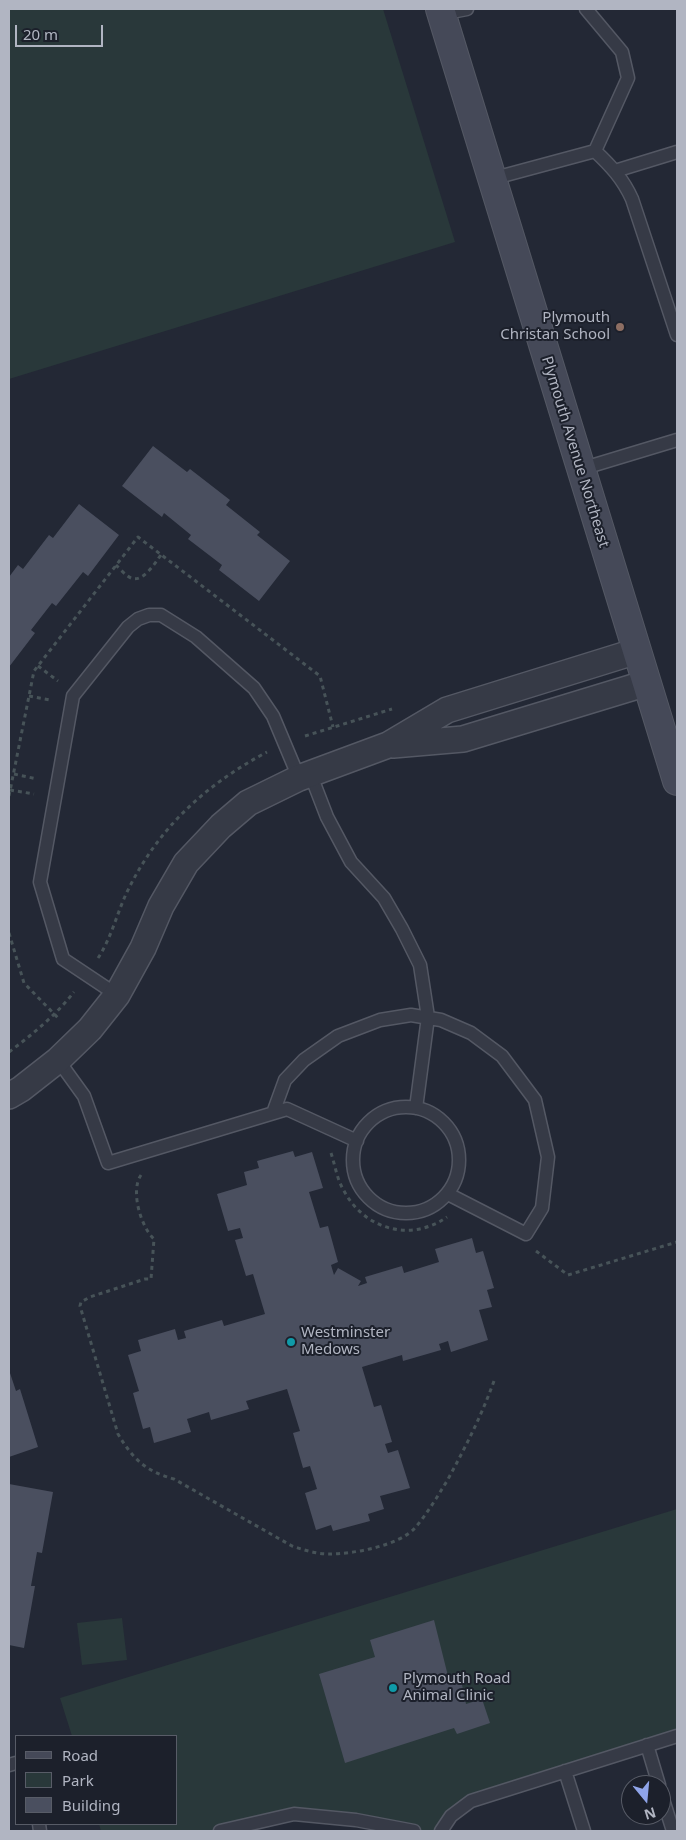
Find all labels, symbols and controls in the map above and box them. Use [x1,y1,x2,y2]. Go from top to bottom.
scale bar [18,15,105,47]
text: 20 m [23,24,58,44]
place label: Plymouth Christan School [500,309,610,344]
marker: Plymouth Christan School [614,321,626,333]
street label: Plymouth Avenue Northeast [537,354,613,550]
place label: Westminster Medows [301,1324,390,1359]
marker: Westminster Medows [285,1336,297,1348]
place label: Plymouth Road Animal Clinic [403,1670,511,1705]
marker: Plymouth Road Animal Clinic [387,1682,399,1694]
legend [15,1735,178,1825]
text: Road [62,1745,98,1765]
text: Park [62,1770,94,1790]
north arrow [621,1775,671,1825]
text: Building [62,1795,120,1815]
text: N [642,1803,658,1825]

